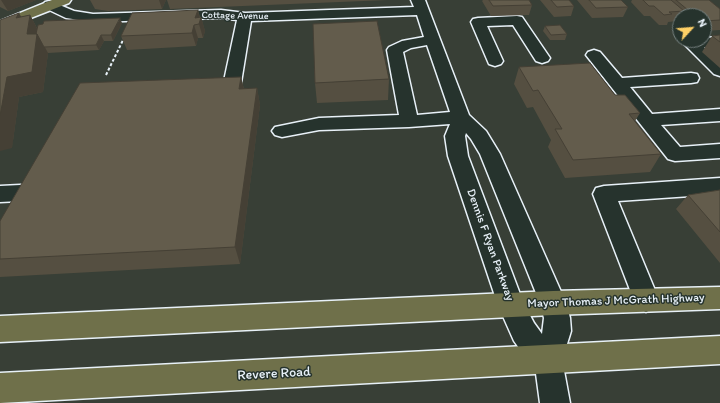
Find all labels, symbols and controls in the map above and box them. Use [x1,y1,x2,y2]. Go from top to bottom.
north arrow [672,8,712,48]
street label: Cottage Avenue [201,9,269,23]
text: N [695,17,710,29]
street label: Dennis F Ryan Parkway [463,187,517,303]
street label: Mayor Thomas J McGrath Highway [527,291,705,311]
street label: Revere Road [237,364,311,384]

